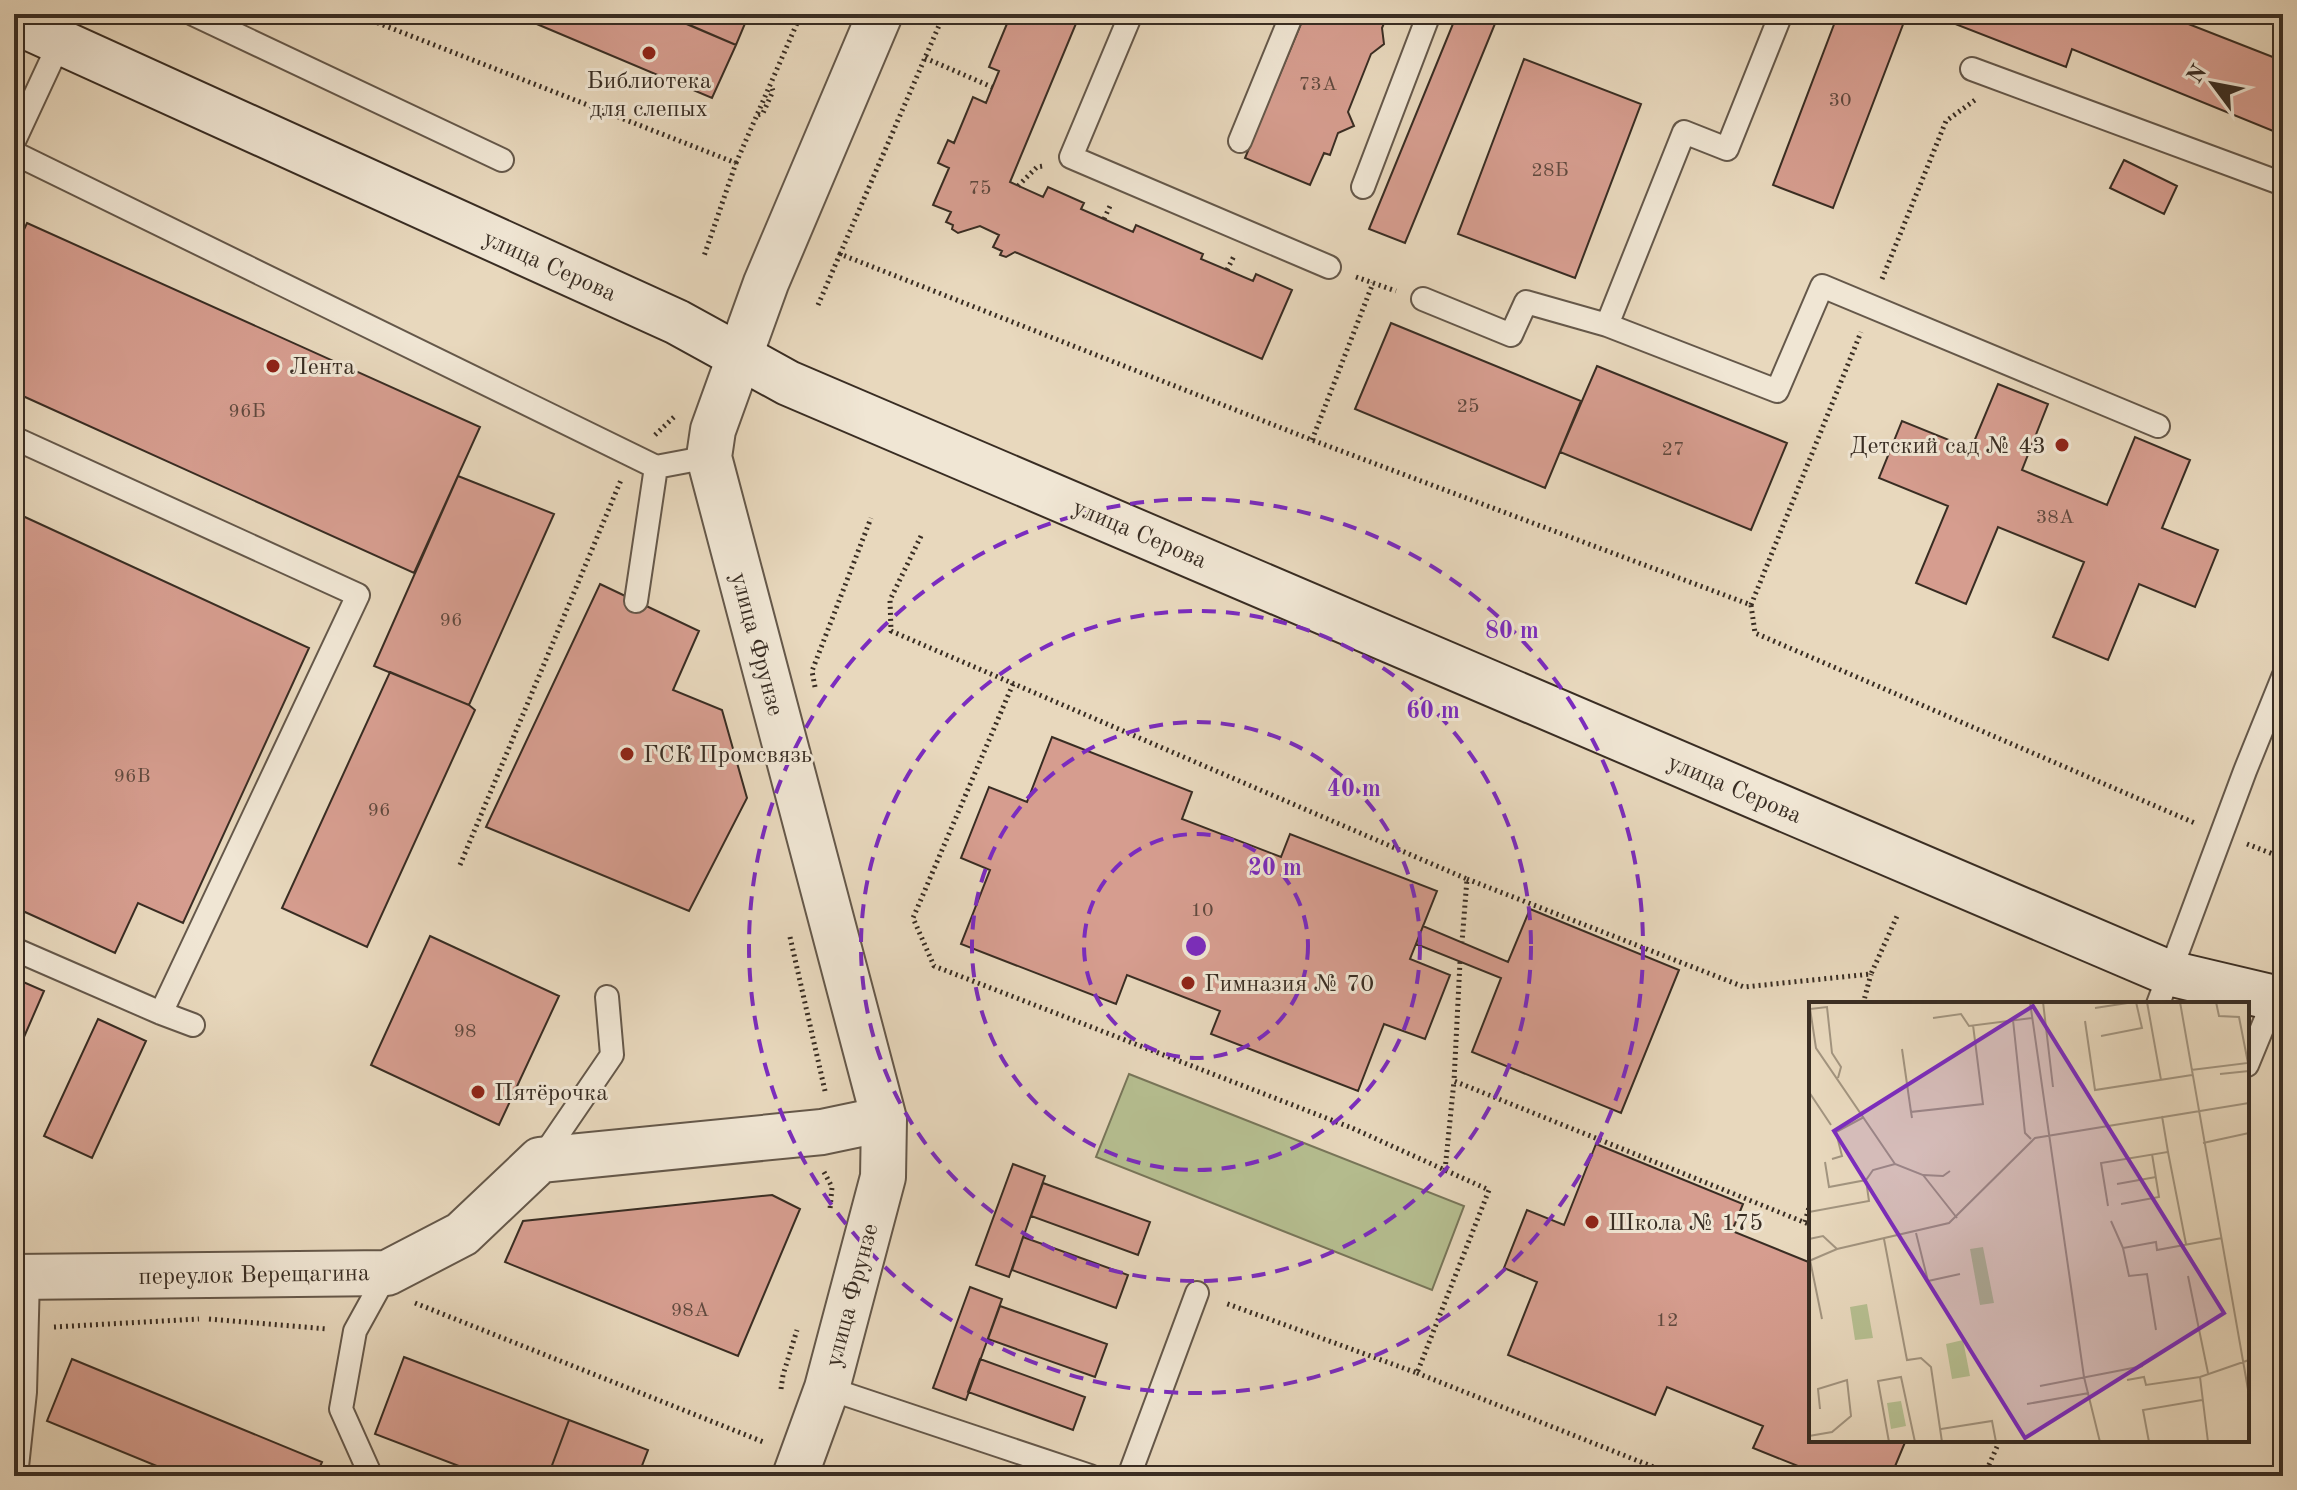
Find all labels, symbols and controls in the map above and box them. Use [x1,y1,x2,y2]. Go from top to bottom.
marker: Библиотека для слепых [640,44,658,62]
north arrow [2173,44,2253,124]
text: N [2184,61,2212,87]
place label: Библиотека для слепых [587,70,712,122]
house number: 73А [1299,75,1337,95]
house number: 30 [1828,91,1852,111]
house number: 28Б [1531,161,1569,181]
house number: 75 [968,179,992,199]
street label: улица Серова [479,227,619,307]
place label: Лента [289,356,355,380]
marker: Лента [264,357,282,375]
house number: 25 [1456,397,1480,417]
house number: 96Б [228,402,266,422]
place label: Детский сад № 43 [1850,435,2046,459]
marker: Детский сад № 43 [2053,436,2071,454]
house number: 27 [1661,440,1685,460]
street label: улица Серова [1069,496,1210,574]
house number: 38А [2036,508,2074,528]
street label: улица Фрунзе [725,570,787,719]
house number: 96 [439,611,463,631]
text: 80 m [1485,620,1539,644]
text: 60 m [1406,700,1460,724]
place label: ГСК Промсвязь [643,744,812,768]
marker: ГСК Промсвязь [618,745,636,763]
street label: улица Серова [1664,751,1805,829]
house number: 96В [114,767,151,787]
text: 40 m [1327,778,1381,802]
house number: 96 [367,801,391,821]
text: 20 m [1248,857,1302,881]
house number: 10 [1190,901,1214,921]
centre of rings [1182,932,1210,960]
place label: Гимназия № 70 [1204,973,1374,997]
marker: Гимназия № 70 [1179,974,1197,992]
inset map [1809,1002,2249,1442]
house number: 98 [453,1022,477,1042]
place label: Пятёрочка [494,1082,608,1106]
marker: Пятёрочка [469,1083,487,1101]
place label: Школа № 175 [1608,1212,1763,1236]
marker: Школа № 175 [1583,1213,1601,1231]
street label: улица Фрунзе [822,1221,884,1370]
street label: переулок Верещагина [138,1262,370,1290]
house number: 98А [671,1301,709,1321]
house number: 12 [1655,1311,1679,1331]

